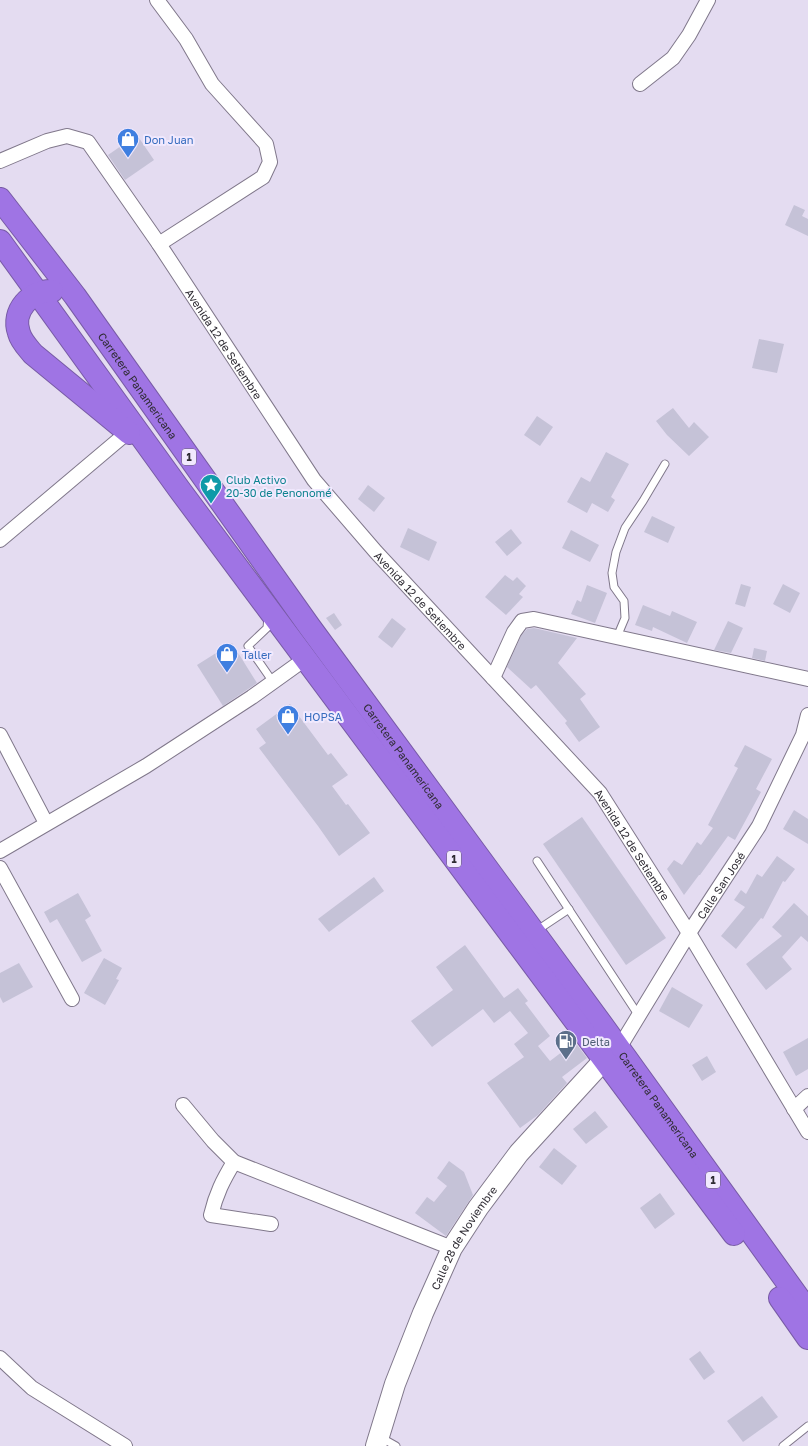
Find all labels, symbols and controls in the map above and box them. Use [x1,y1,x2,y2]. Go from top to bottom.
shop icon: Don Juan [115,126,141,159]
place label: Don Juan [144,133,194,146]
street label: Avenida 12 de Setiembre [184,286,265,401]
street label: Carretera Panamericana [96,329,180,441]
road number: 1 [182,449,196,465]
place icon: Club Activo 20-30 de Penonomé [198,472,224,505]
place label: Club Activo 20-30 de Penonomé [226,473,332,499]
street label: Avenida 12 de Setiembre [372,548,470,652]
shop icon: Taller [214,641,240,674]
place label: Taller [242,648,272,661]
street label: Carretera Panamericana [361,700,447,811]
shop icon: HOPSA [275,703,301,736]
place label: HOPSA [304,710,343,723]
street label: Avenida 12 de Setiembre [593,786,673,902]
street label: Calle San José [694,849,747,921]
road number: 1 [447,851,461,867]
fuel station icon: Delta [553,1028,579,1061]
place label: Delta [582,1035,610,1048]
street label: Carretera Panamericana [617,1049,702,1160]
road number: 1 [706,1172,720,1188]
street label: Calle 28 de Noviembre [428,1183,499,1292]

